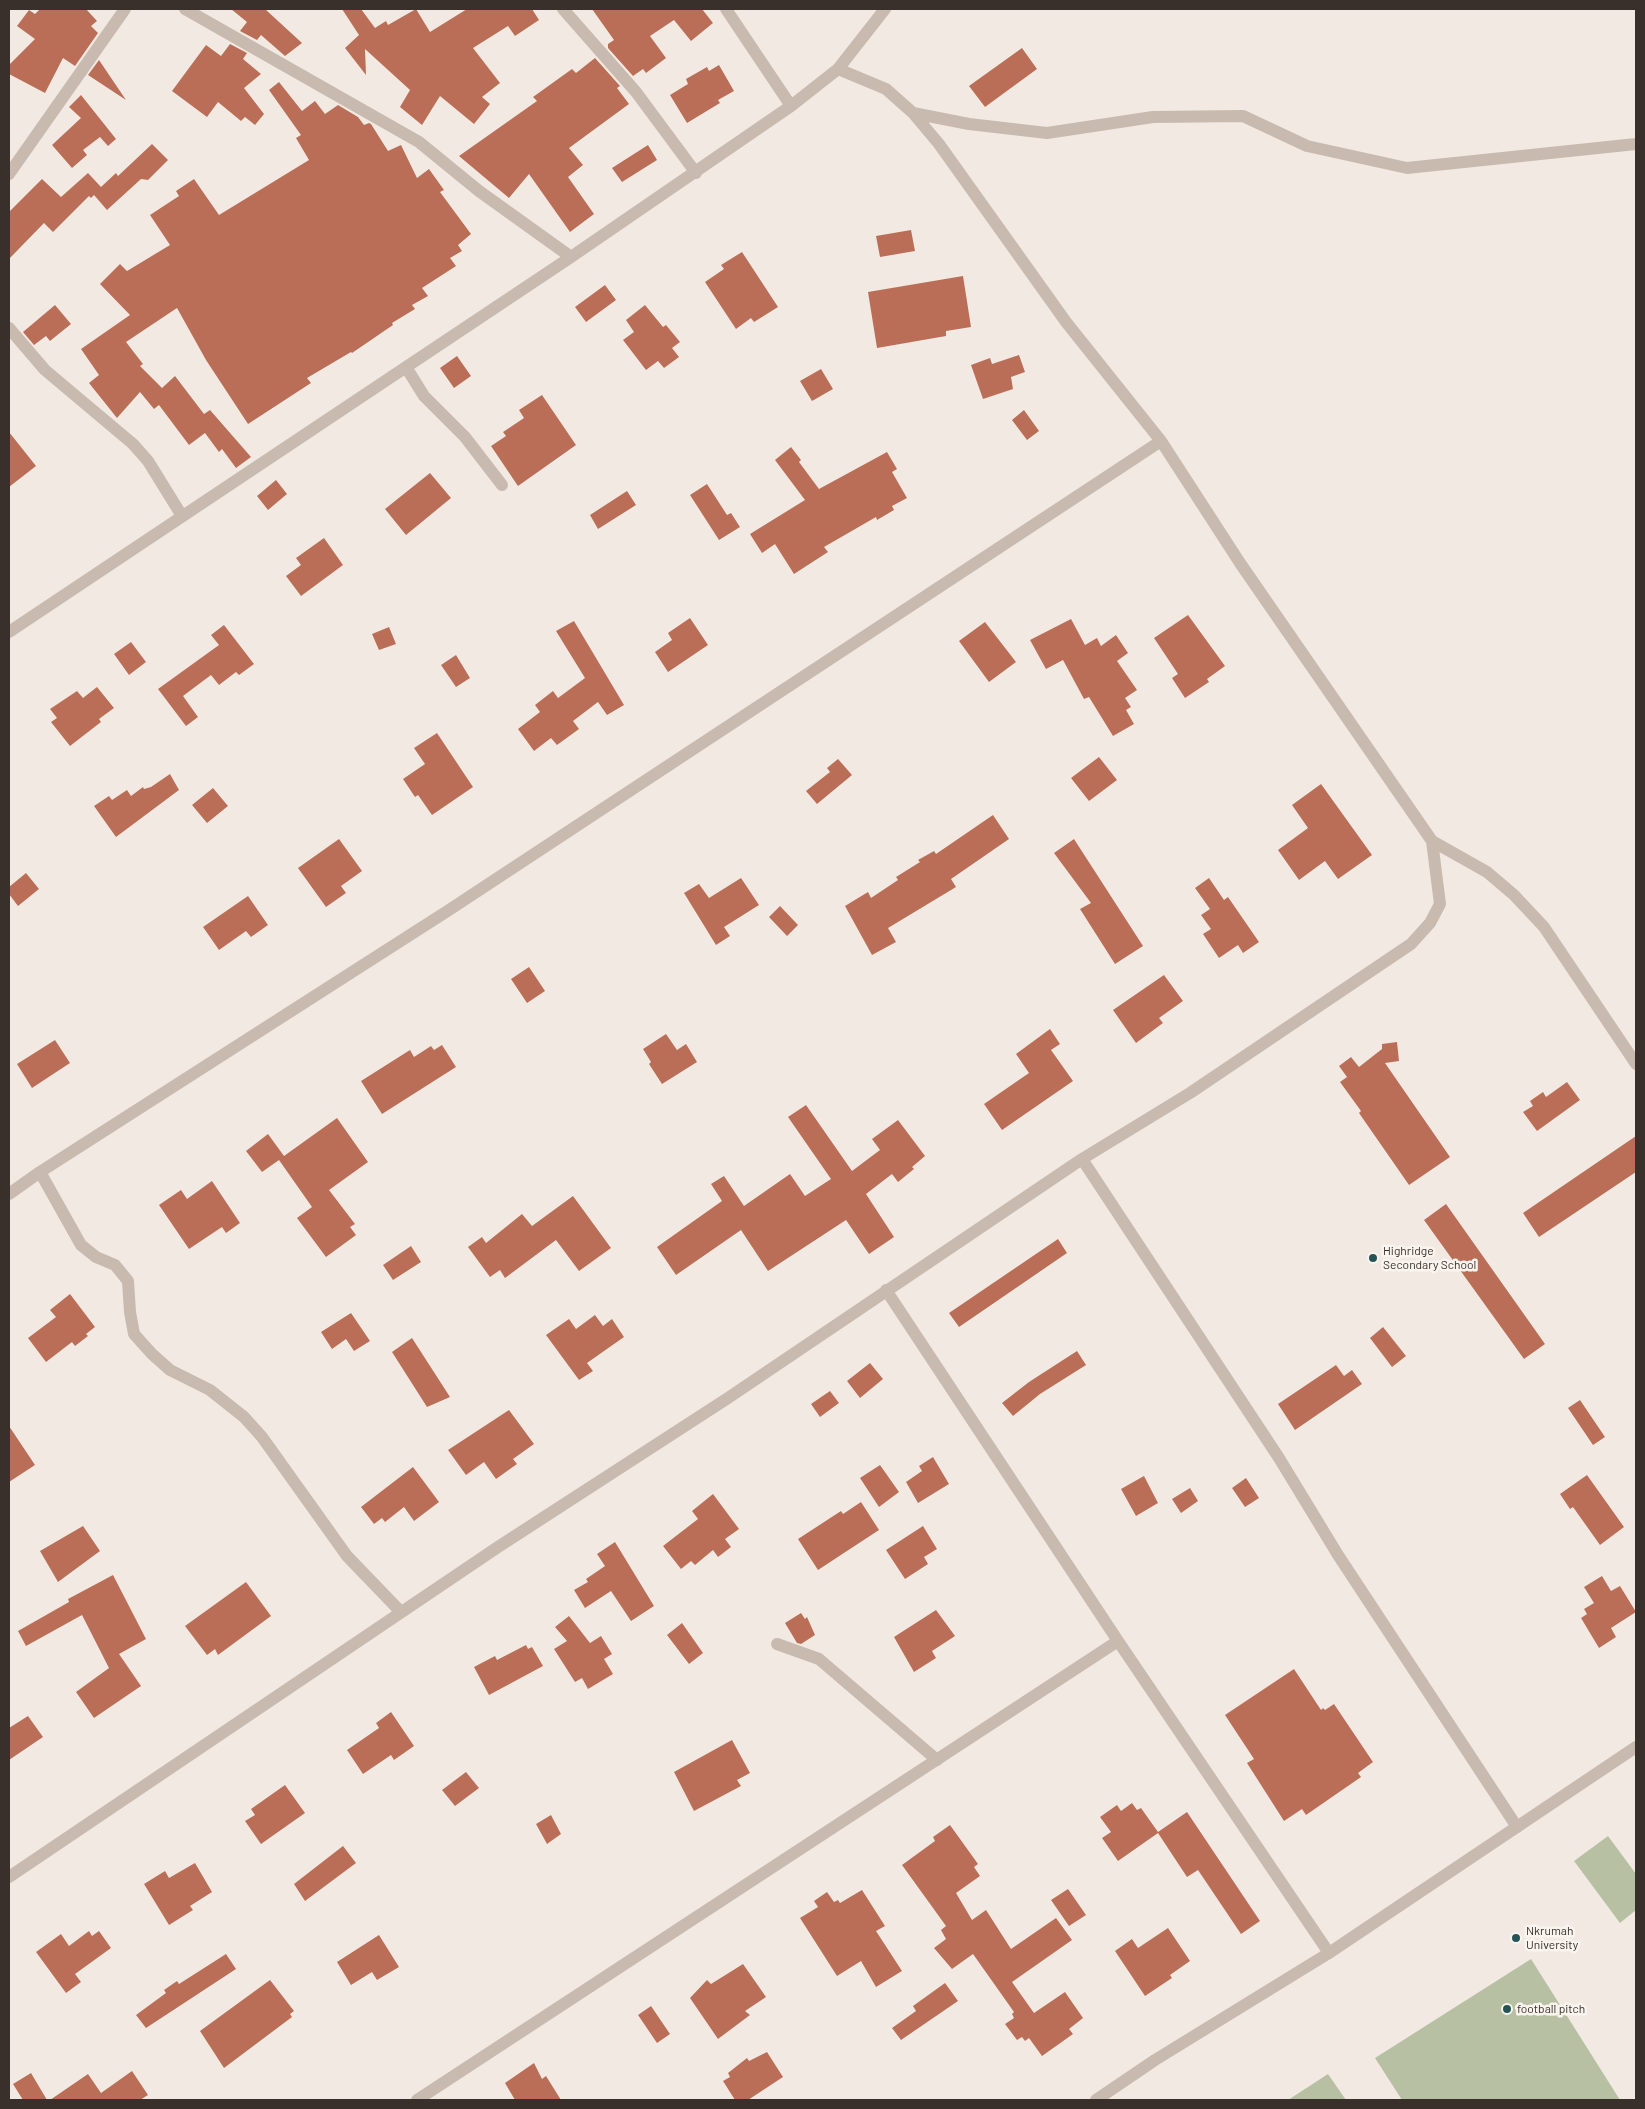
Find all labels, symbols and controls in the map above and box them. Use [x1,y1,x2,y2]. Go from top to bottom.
place label: Highridge Secondary School [1383,1244,1476,1272]
marker: Highridge Secondary School [1367,1252,1379,1264]
place label: Nkrumah University [1526,1924,1578,1952]
marker: Nkrumah University [1510,1932,1522,1944]
place label: football pitch [1517,2002,1585,2016]
marker: football pitch [1501,2003,1513,2015]

